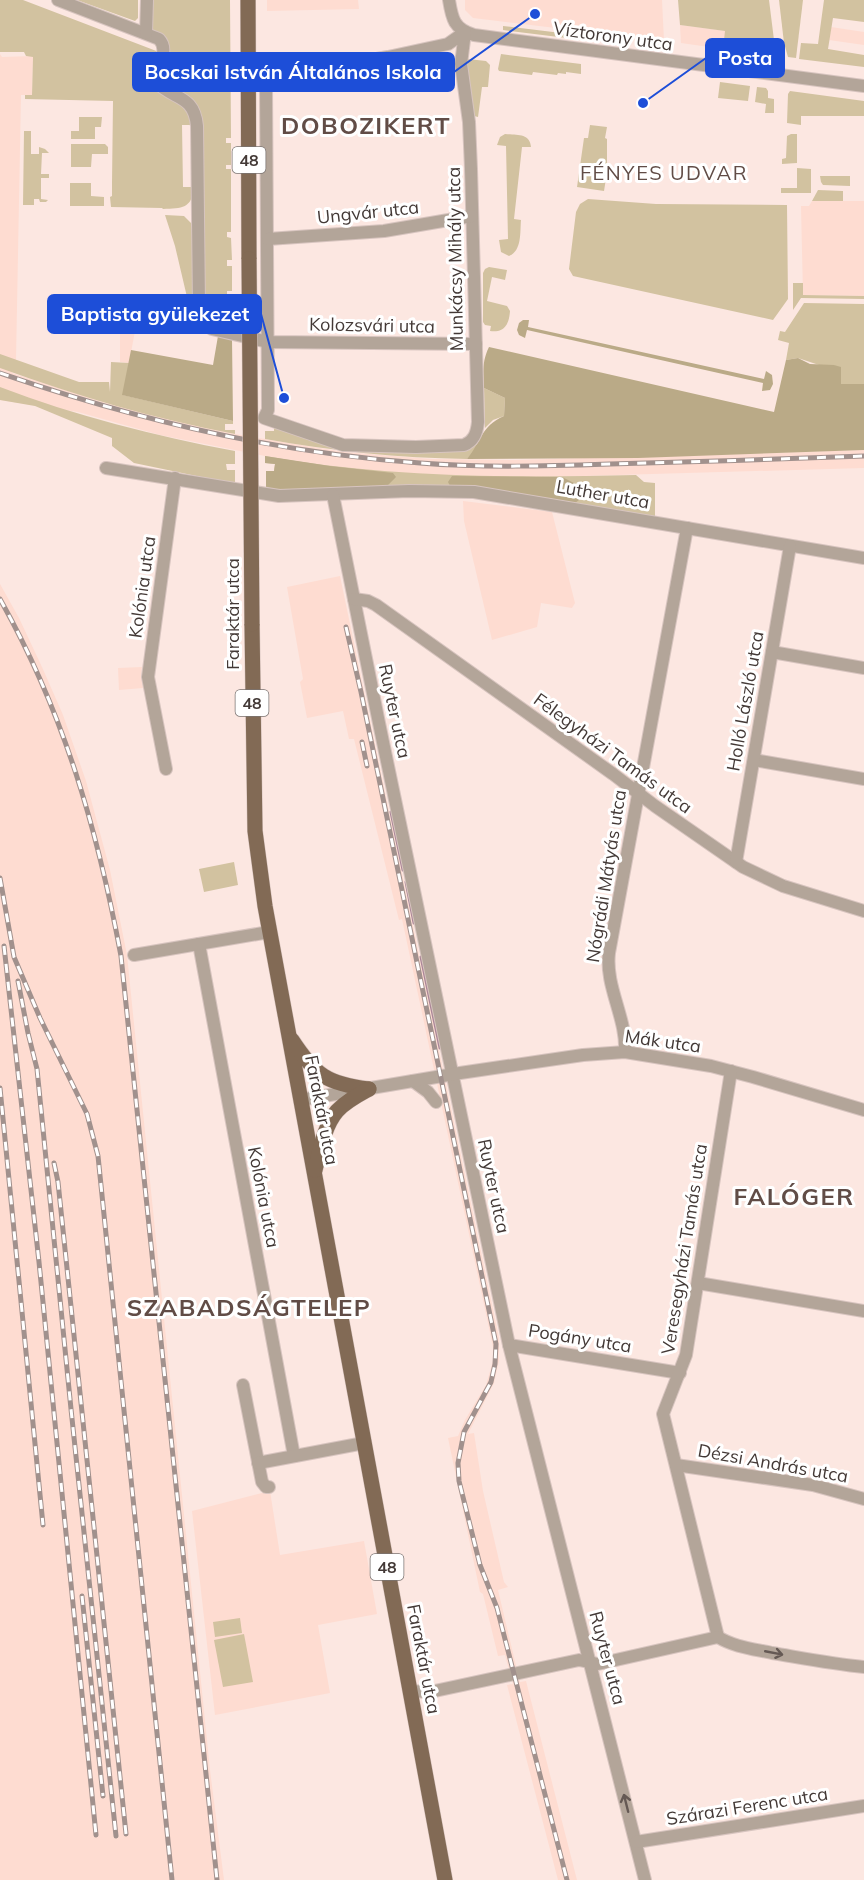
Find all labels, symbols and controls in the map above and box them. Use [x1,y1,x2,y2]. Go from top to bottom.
street label: Víztorony utca [552,16,674,56]
callout: Posta [706,39,784,77]
text: Posta [718,45,772,70]
callout: Bocskai István Általános Iskola [133,53,454,91]
text: Bocskai István Általános Iskola [144,59,442,84]
district label: DOBOZIKERT [281,110,451,140]
road number: 48 [232,147,266,173]
district label: FÉNYES UDVAR [580,160,748,185]
street label: Munkácsy Mihály utca [442,167,468,351]
street label: Ungvár utca [316,195,420,229]
callout: Baptista gyülekezet [48,295,261,333]
text: Baptista gyülekezet [61,301,250,326]
street label: Kolozsvári utca [309,312,435,338]
street label: Luther utca [555,475,651,513]
street label: Kolónia utca [123,535,161,639]
street label: Faraktár utca [221,558,244,670]
street label: Holló László utca [721,629,769,773]
street label: Ruyter utca [374,662,416,760]
street label: Félegyházi Tamás utca [529,688,697,818]
road number: 48 [236,690,268,716]
street label: Nógrádi Mátyás utca [581,788,631,964]
street label: Mák utca [624,1024,702,1058]
street label: Faraktár utca [300,1053,344,1167]
street label: Ruyter utca [473,1137,515,1235]
street label: Veresegyházi Tamás utca [656,1142,712,1356]
street label: Kolónia utca [243,1144,285,1250]
district label: FALÓGER [733,1181,855,1211]
district label: SZABADSÁGTELEP [127,1292,371,1322]
street label: Pogány utca [527,1318,633,1358]
street label: Dézsi András utca [696,1438,850,1488]
road number: 48 [370,1554,404,1580]
street label: Faraktár utca [402,1602,446,1716]
street label: Ruyter utca [584,1609,632,1707]
one-way arrow [764,1648,783,1659]
street label: Szárazi Ferenc utca [665,1782,829,1830]
one-way arrow [620,1794,632,1813]

